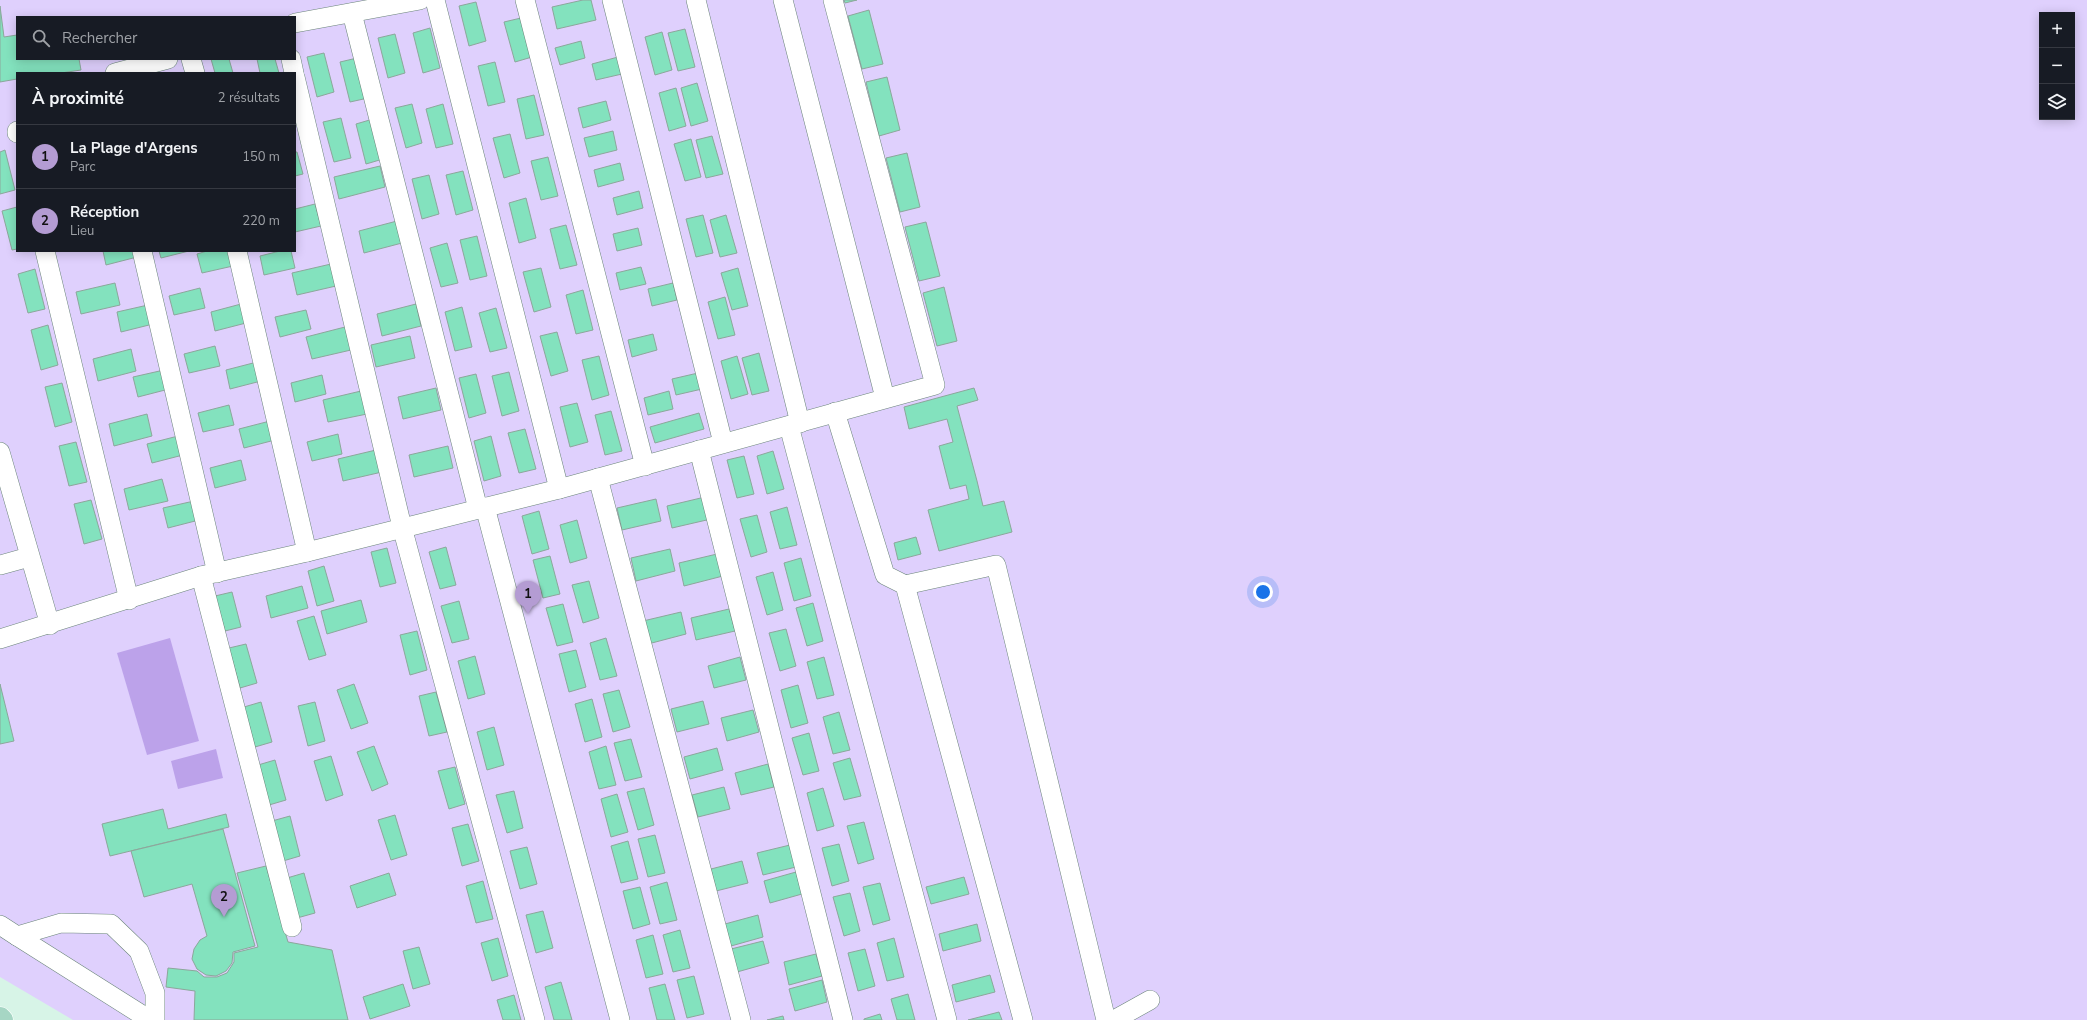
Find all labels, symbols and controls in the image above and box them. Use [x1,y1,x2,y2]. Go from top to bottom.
map controls [2039,12,2075,120]
button: + [2039,12,2075,48]
search box [16,16,296,60]
icon: search [30,27,52,49]
text: Rechercher [62,28,137,48]
button: − [2039,48,2075,84]
button: layers [2039,84,2075,120]
text: À proximité [32,87,124,110]
text: 2 résultats [218,89,280,107]
text: La Plage d'Argens [70,138,198,158]
text: 1 [41,148,49,166]
text: 150 m [242,148,280,166]
text: Parc [70,158,95,176]
text: Réception [70,202,139,222]
text: 2 [41,212,49,230]
text: 220 m [242,212,280,230]
text: Lieu [70,222,94,240]
pin: 1 [515,581,541,614]
your location [1253,582,1273,602]
pin: 2 [211,884,237,917]

